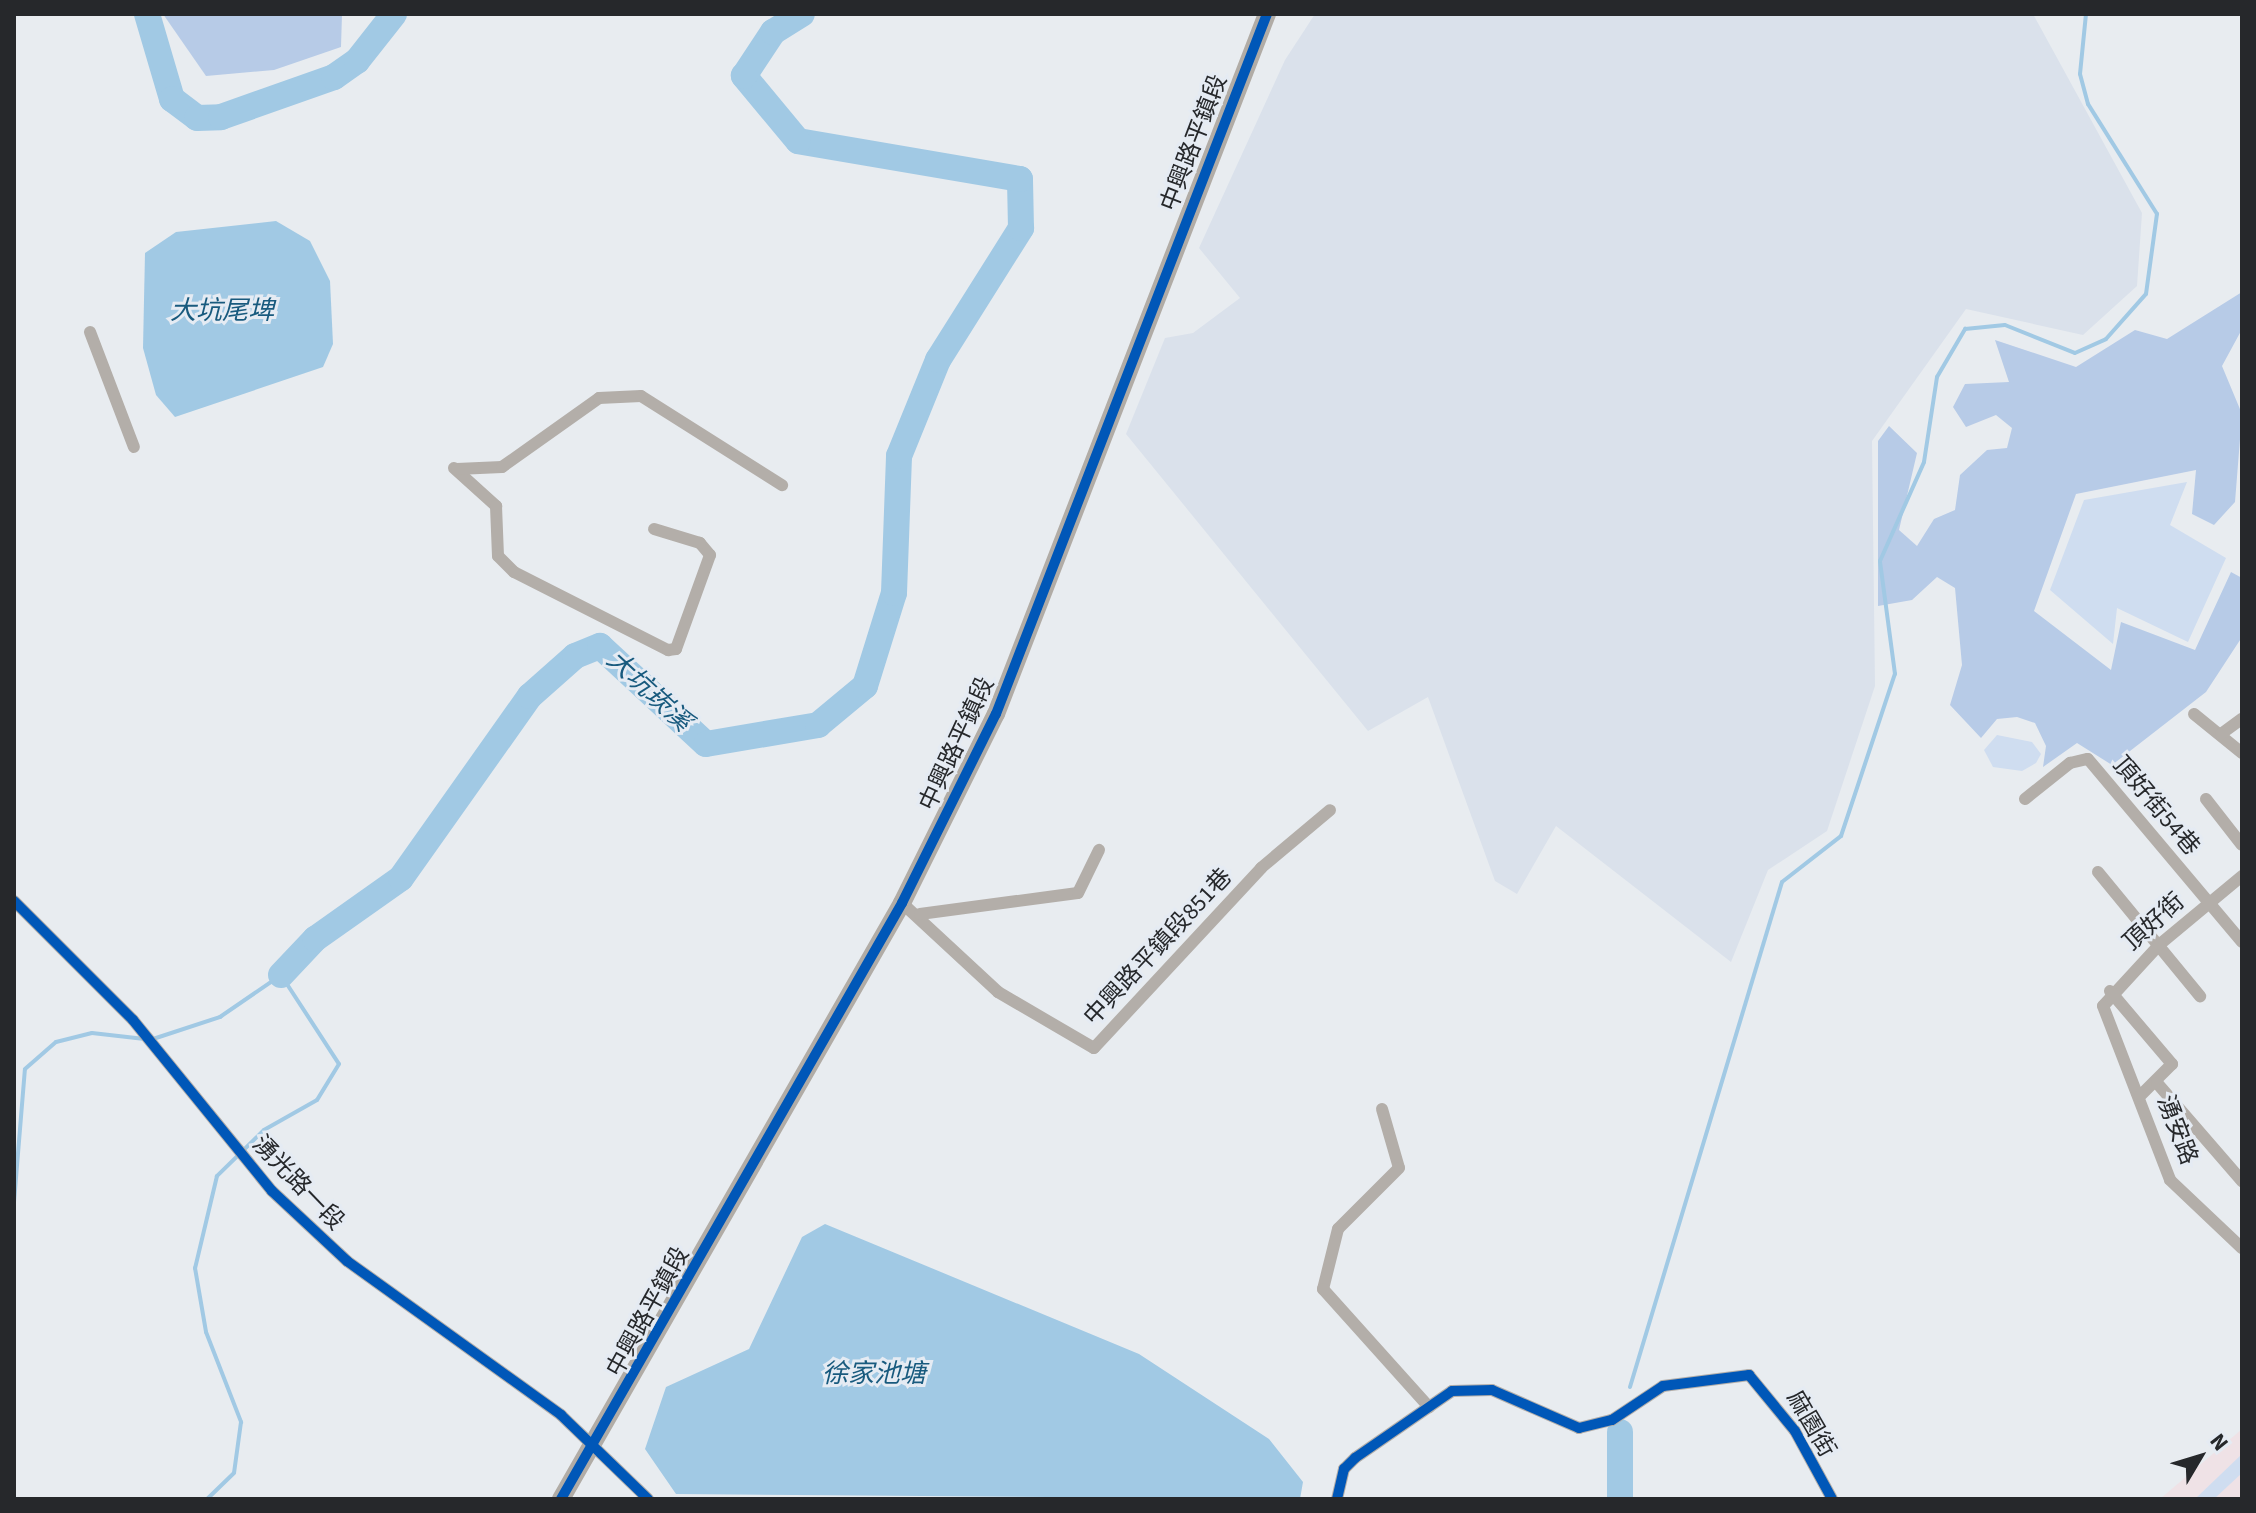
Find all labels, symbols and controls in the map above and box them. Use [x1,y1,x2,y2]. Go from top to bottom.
street label: 中興路平鎮段 [1155,71,1233,215]
water label: 大坑尾埤 [170,295,274,327]
water label: 大坑崁溪 [600,644,698,738]
street label: 中興路平鎮段 [914,673,1000,815]
street label: 頂好街54巷 [2106,751,2206,861]
street label: 中興路平鎮段851巷 [1078,863,1238,1031]
street label: 頂好街 [2118,887,2190,957]
street label: 湧安路 [2151,1091,2203,1169]
street label: 湧光路一段 [246,1130,350,1236]
street label: 中興路平鎮段 [600,1242,696,1382]
water label: 徐家池塘 [822,1358,926,1390]
street label: 麻園街 [1781,1386,1841,1462]
north arrow [2160,1417,2240,1497]
text: N [2202,1427,2236,1458]

